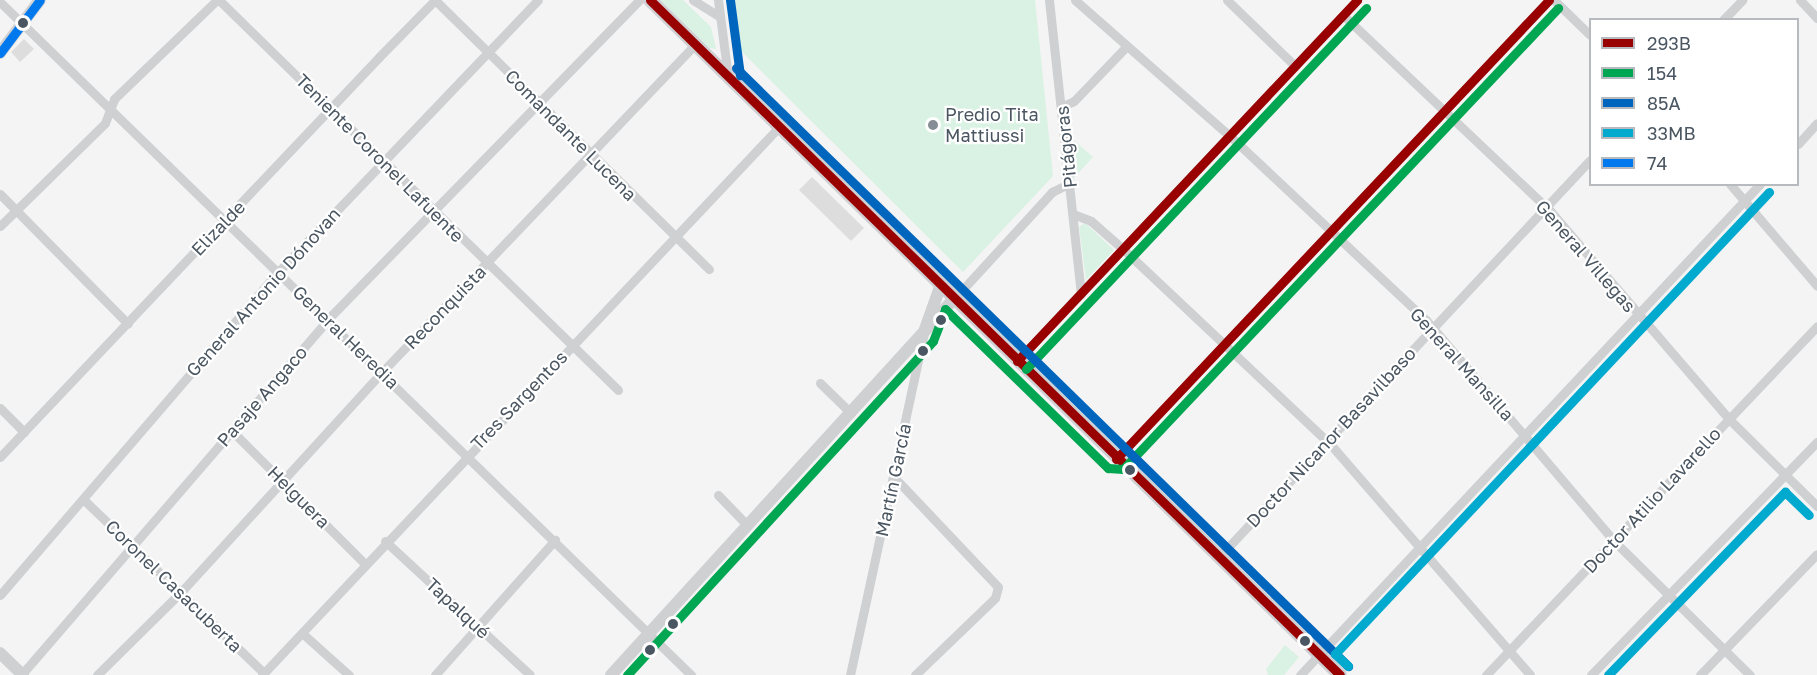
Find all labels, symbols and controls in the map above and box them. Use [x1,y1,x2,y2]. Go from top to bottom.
unlabelled marker [17,17,29,29]
legend [1589,18,1799,186]
text: 293B [1647,32,1691,54]
text: 154 [1647,62,1677,84]
street label: Comandante Lucena [501,65,641,205]
street label: Teniente Coronel Lafuente [291,69,469,247]
text: 85A [1647,92,1680,114]
place label: Predio Tita Mattiussi [945,104,1039,146]
street label: Pitágoras [1051,105,1081,189]
marker: Predio Tita Mattiussi [926,118,940,132]
text: 33MB [1647,122,1696,144]
text: 74 [1647,152,1668,174]
street label: Elizalde [187,196,249,260]
street label: General Villegas [1531,196,1641,316]
street label: General Antonio Dónovan [181,203,345,381]
street label: Reconquista [400,261,490,353]
street label: General Heredia [288,281,404,393]
street label: General Mansilla [1406,303,1518,425]
unlabelled marker [935,314,947,326]
street label: Pasaje Angaco [212,341,312,451]
street label: Doctor Nicanor Basavilbaso [1242,342,1420,532]
unlabelled marker [917,345,929,357]
street label: Tres Sargentos [466,346,572,454]
street label: Martín García [870,421,916,539]
street label: Doctor Atilio Lavarello [1579,423,1725,577]
street label: Helguera [263,461,335,533]
unlabelled marker [1124,464,1136,476]
street label: Coronel Casacuberta [101,515,247,657]
street label: Tapalqué [422,573,494,643]
unlabelled marker [667,618,679,630]
unlabelled marker [1299,635,1311,647]
unlabelled marker [644,644,656,656]

